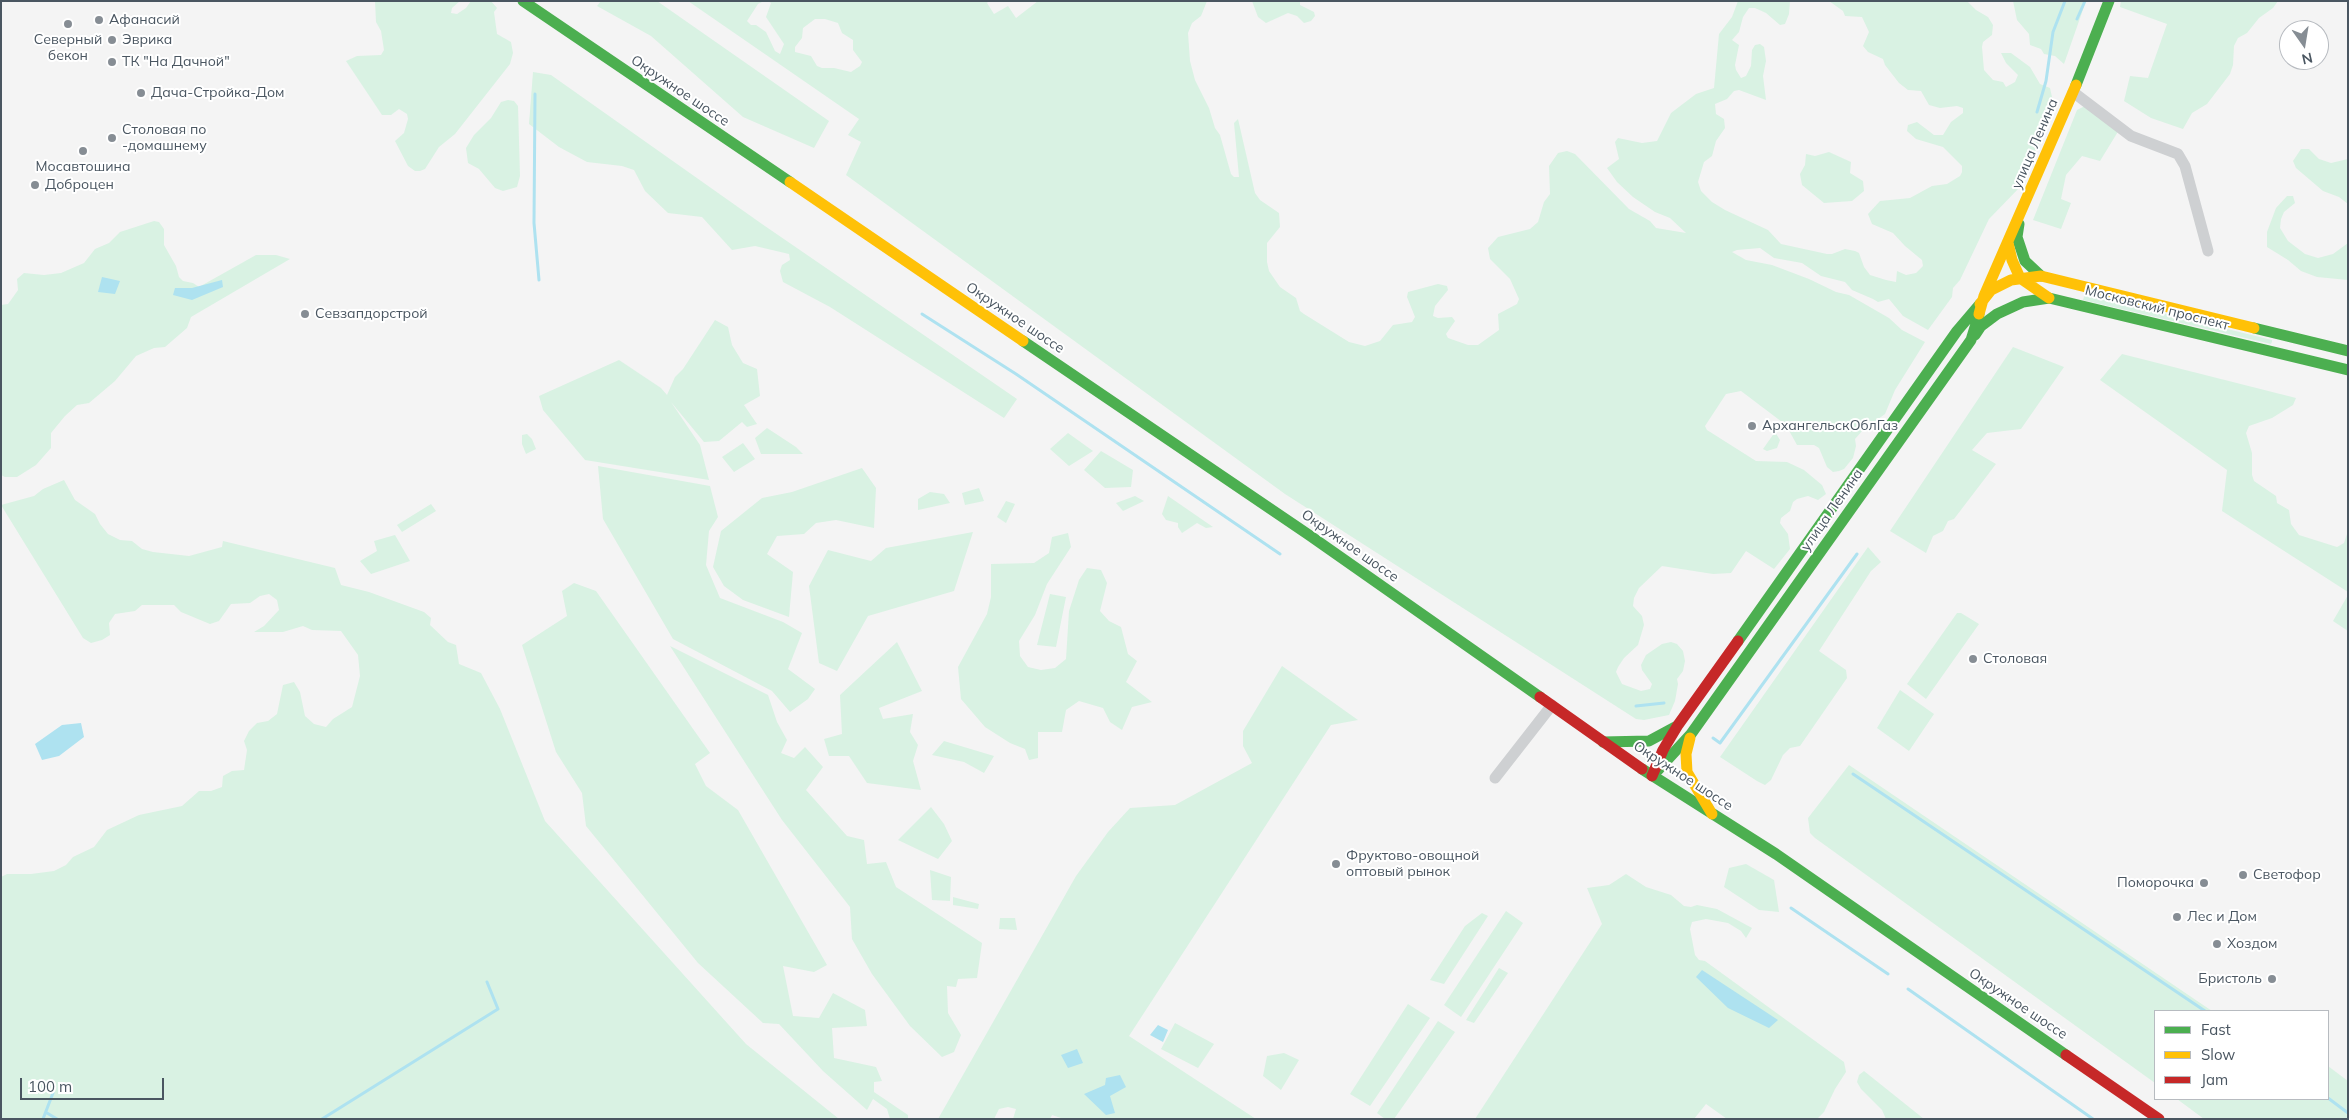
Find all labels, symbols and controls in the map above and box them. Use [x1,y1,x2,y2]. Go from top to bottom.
place label: Афанасий [109,12,180,28]
marker: Афанасий [93,14,105,26]
marker: Северный бекон [62,18,74,30]
north arrow [2279,20,2329,70]
place label: Северный бекон [34,32,102,64]
place label: Эврика [122,32,172,48]
marker: Эврика [106,34,118,46]
text: N [2300,49,2314,69]
street label: Окружное шоссе [628,52,732,130]
place label: ТК "На Дачной" [122,54,230,70]
marker: ТК "На Дачной" [106,56,118,68]
place label: Дача-Стройка-Дом [151,85,285,101]
marker: Дача-Стройка-Дом [135,87,147,99]
street label: улица Ленина [2008,96,2062,192]
place label: Столовая по -домашнему [122,122,207,154]
marker: Столовая по -домашнему [106,132,118,144]
marker: Мосавтошина [77,145,89,157]
place label: Мосавтошина [36,159,130,175]
place label: Доброцен [45,177,114,193]
marker: Доброцен [29,179,41,191]
street label: Окружное шоссе [963,279,1067,357]
street label: Московский проспект [2083,282,2231,334]
place label: Севзапдорстрой [315,306,428,322]
marker: Севзапдорстрой [299,308,311,320]
place label: АрхангельскОблГаз [1762,418,1898,434]
marker: АрхангельскОблГаз [1746,420,1758,432]
street label: улица Ленина [1797,466,1867,554]
street label: Окружное шоссе [1298,506,1402,586]
place label: Столовая [1983,651,2047,667]
marker: Столовая [1967,653,1979,665]
street label: Окружное шоссе [1630,738,1736,814]
place label: Фруктово-овощной оптовый рынок [1346,848,1479,880]
marker: Фруктово-овощной оптовый рынок [1330,858,1342,870]
place label: Светофор [2253,867,2321,883]
marker: Светофор [2237,869,2249,881]
place label: Поморочка [2117,875,2194,891]
marker: Поморочка [2198,877,2210,889]
place label: Лес и Дом [2187,909,2257,925]
marker: Лес и Дом [2171,911,2183,923]
place label: Хоздом [2227,936,2277,952]
marker: Хоздом [2211,938,2223,950]
street label: Окружное шоссе [1966,965,2070,1043]
place label: Бристоль [2198,971,2262,987]
marker: Бристоль [2266,973,2278,985]
legend [2154,1010,2329,1100]
text: Fast [2201,1020,2231,1039]
text: Slow [2201,1045,2235,1064]
scale bar [22,1068,166,1100]
text: Jam [2201,1070,2228,1089]
text: 100 m [28,1077,72,1096]

